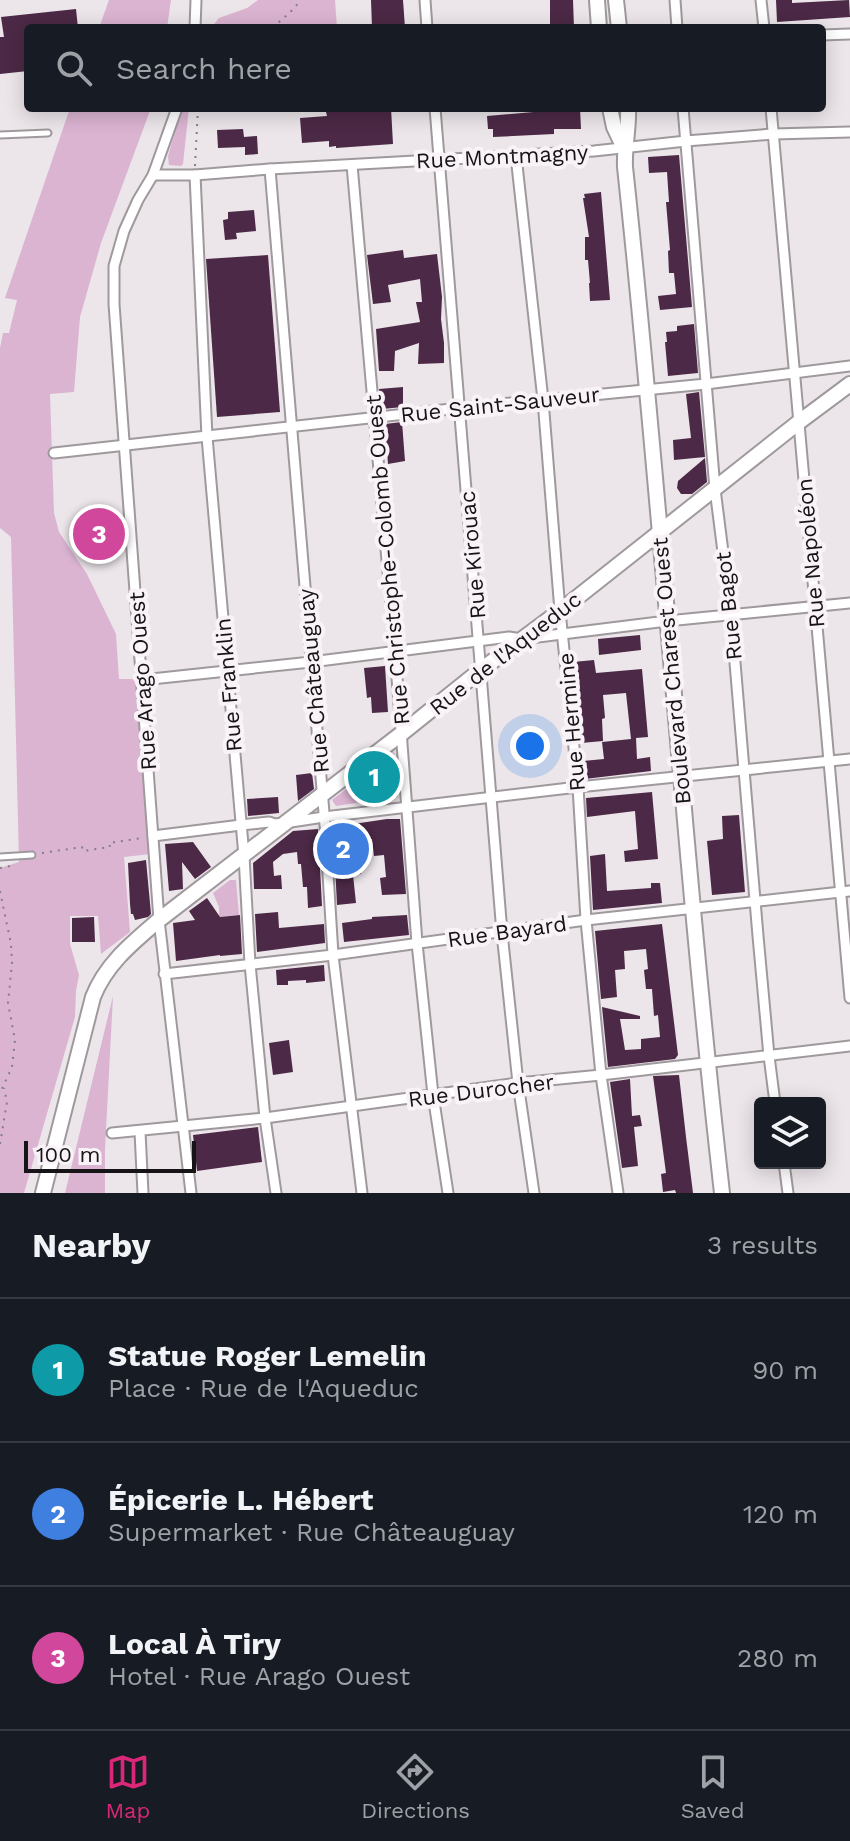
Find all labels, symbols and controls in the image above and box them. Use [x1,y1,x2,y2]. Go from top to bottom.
search box [24,24,826,112]
icon: search [52,46,96,90]
text: Search here [116,51,292,86]
street label: Rue Montmagny [415,139,589,173]
street label: Rue Saint-Sauveur [399,382,601,427]
street label: Rue Christophe-Colomb Ouest [361,394,414,726]
street label: Rue Napoléon [792,477,829,629]
street label: Rue Kirouac [454,490,491,620]
pin: 3 [73,504,125,564]
street label: Boulevard Charest Ouest [647,536,696,806]
street label: Rue Bagot [710,550,747,661]
street label: Rue de l'Aqueduc [425,586,586,720]
street label: Rue Châteauguay [293,587,334,774]
street label: Rue Arago Ouest [124,591,161,771]
street label: Rue Franklin [210,617,247,753]
street label: Rue Hermine [553,652,590,792]
your location [510,726,550,766]
pin: 1 [348,747,400,807]
pin: 2 [317,819,369,879]
street label: Rue Bayard [446,911,568,952]
street label: Rue Durocher [407,1069,556,1112]
map controls [754,1097,826,1169]
button: layers [754,1097,826,1169]
scale bar [24,1137,196,1173]
text: 100 m [36,1142,100,1167]
text: Nearby [32,1225,151,1265]
text: 3 results [707,1230,818,1260]
text: Statue Roger Lemelin [108,1338,427,1373]
text: 1 [52,1355,64,1385]
text: 90 m [752,1355,818,1385]
text: Place · Rue de l'Aqueduc [108,1373,419,1403]
text: Épicerie L. Hébert [108,1482,373,1517]
text: 2 [50,1499,66,1529]
text: 120 m [743,1499,818,1529]
text: Supermarket · Rue Châteauguay [108,1517,515,1547]
text: Local À Tiry [108,1626,281,1661]
text: 3 [50,1643,66,1673]
text: 280 m [737,1643,818,1673]
text: Hotel · Rue Arago Ouest [108,1661,410,1691]
tab: Map [105,1750,150,1823]
tab: Directions [361,1750,470,1823]
tab: Saved [681,1750,745,1823]

